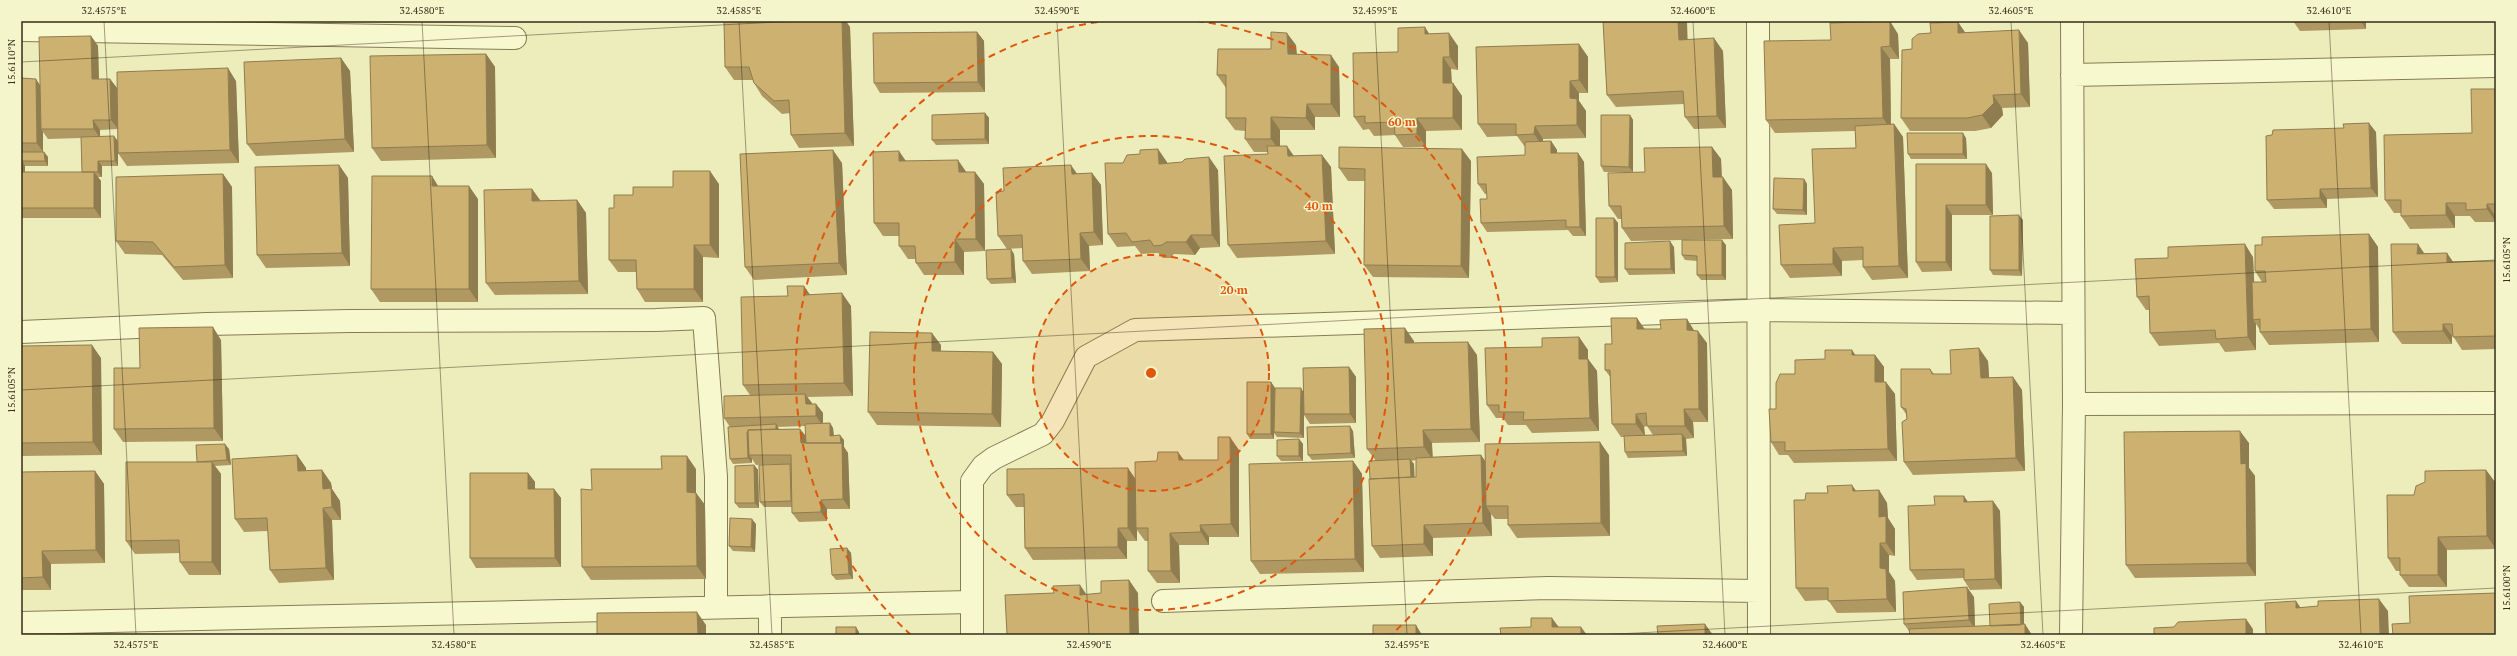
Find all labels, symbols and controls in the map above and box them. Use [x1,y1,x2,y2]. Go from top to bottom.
text: 32.4575°E [82,4,127,17]
text: 32.4580°E [400,4,445,17]
text: 32.4585°E [717,4,762,17]
text: 32.4590°E [1035,4,1080,17]
text: 32.4595°E [1353,4,1398,17]
text: 32.4600°E [1671,4,1716,17]
text: 32.4605°E [1989,4,2034,17]
text: 32.4610°E [2307,4,2352,17]
text: 15.6110°N [5,38,18,85]
text: 60 m [1388,114,1416,129]
text: 40 m [1305,198,1333,213]
text: 15.6105°N [2500,236,2513,283]
text: 20 m [1220,282,1248,297]
text: 15.6105°N [5,366,18,413]
centre of rings [1144,366,1158,380]
text: 15.6100°N [2500,564,2513,611]
text: 32.4575°E [114,638,159,651]
text: 32.4580°E [432,638,477,651]
text: 32.4585°E [750,638,795,651]
text: 32.4590°E [1067,638,1112,651]
text: 32.4595°E [1385,638,1430,651]
text: 32.4600°E [1703,638,1748,651]
text: 32.4605°E [2021,638,2066,651]
text: 32.4610°E [2339,638,2384,651]

